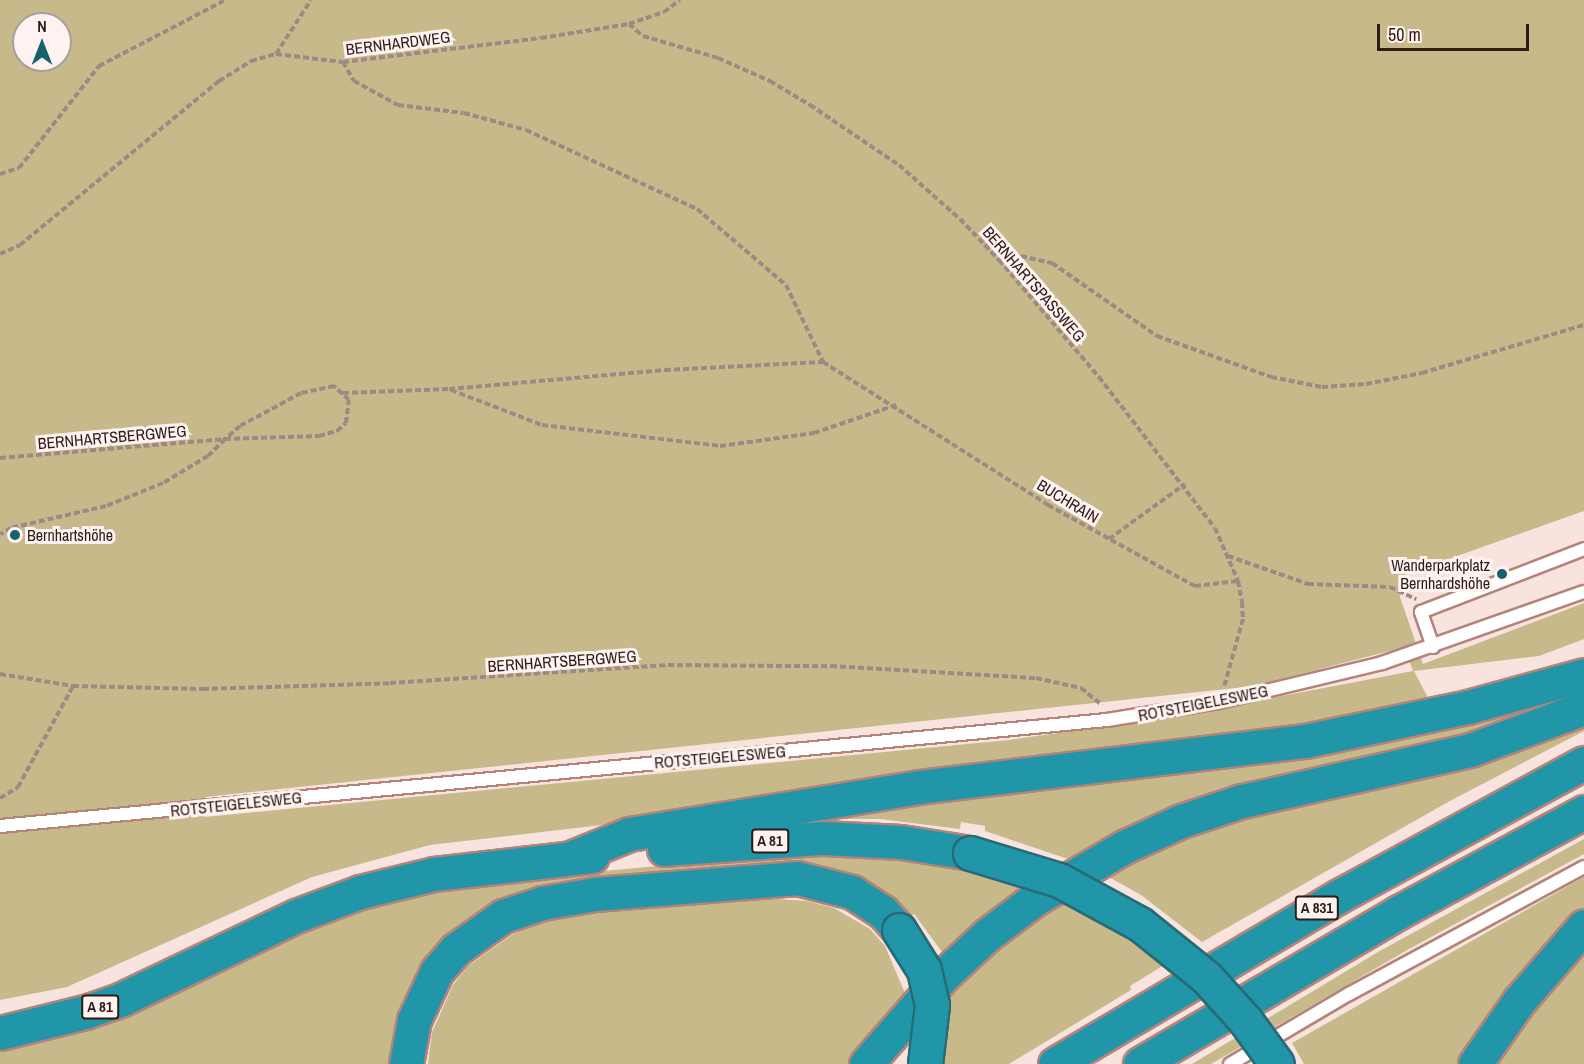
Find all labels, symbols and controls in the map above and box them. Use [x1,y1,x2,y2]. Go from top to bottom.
north arrow [12,12,72,72]
scale bar [1380,12,1532,50]
text: N [37,15,47,37]
text: 50 m [1388,22,1421,47]
street label: BERNHARDWEG [345,27,451,59]
street label: BERNHARTSPASSWEG [979,223,1089,345]
street label: BERNHARTSBERGWEG [37,421,187,453]
street label: BUCHRAIN [1034,475,1102,527]
place label: Bernhartshöhe [27,525,113,545]
marker: Bernhartshöhe [8,528,22,542]
place label: Wanderparkplatz Bernhardshöhe [1391,555,1490,593]
marker: Wanderparkplatz Bernhardshöhe [1495,567,1509,581]
street label: BERNHARTSBERGWEG [487,646,637,676]
street label: ROTSTEIGELESWEG [1136,681,1270,725]
street label: ROTSTEIGELESWEG [653,742,787,772]
street label: ROTSTEIGELESWEG [169,788,303,820]
road number: A 81 [750,829,790,853]
road number: A 831 [1294,896,1340,920]
road number: A 81 [80,995,120,1019]

